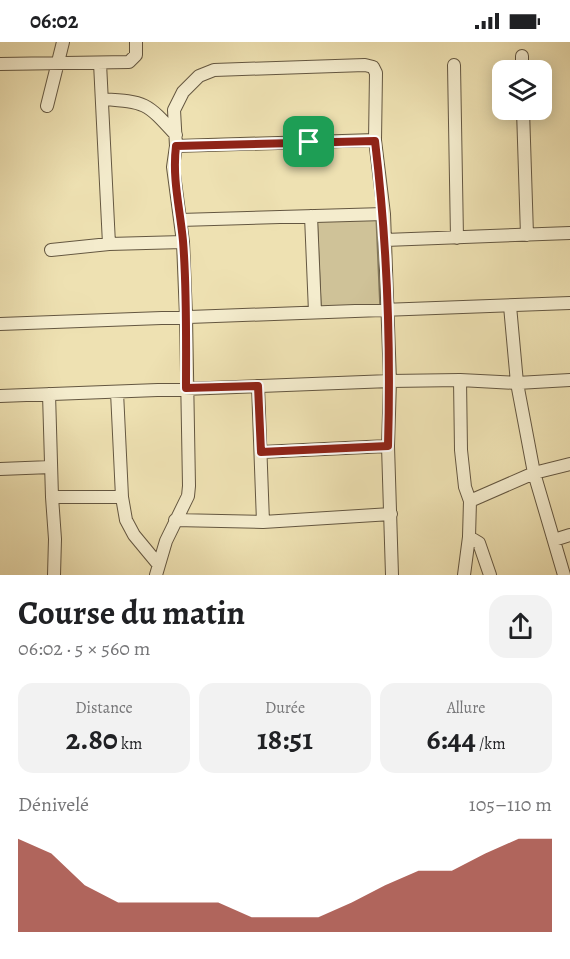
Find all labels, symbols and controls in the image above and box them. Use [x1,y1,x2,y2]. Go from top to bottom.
text: 06:02 [30,6,78,36]
map controls [492,60,552,120]
button: layers [492,60,552,120]
pin [283,116,334,167]
icon: arrive [292,125,325,158]
text: Course du matin [18,590,245,635]
button: share [489,595,552,658]
text: 06:02 · 5 × 560 m [18,635,150,662]
text: Distance [75,697,133,719]
text: Durée [265,697,305,719]
text: Allure [447,697,485,719]
text: 2.80 [66,719,118,759]
text: 18:51 [257,719,313,759]
text: 6:44 [426,719,476,759]
text: km [118,733,142,755]
text: /km [476,733,506,755]
text: Dénivelé [18,791,89,818]
text: 105–110 m [469,791,552,818]

